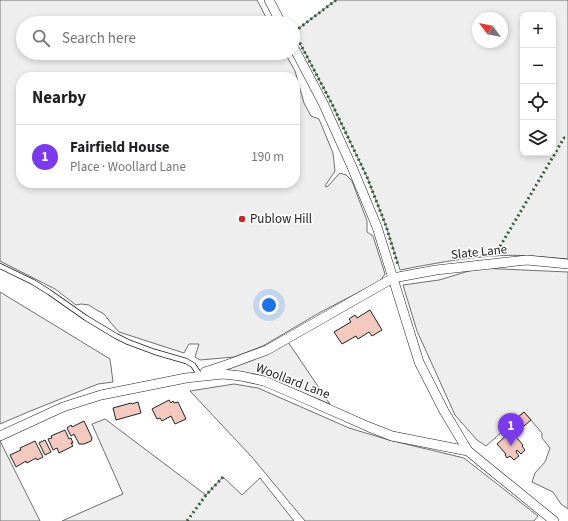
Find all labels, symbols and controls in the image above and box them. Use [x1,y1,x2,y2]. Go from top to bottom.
north arrow [472,12,508,48]
map controls [520,12,556,156]
button: + [520,12,556,48]
search box [16,16,300,60]
icon: search [30,27,52,49]
text: Search here [62,28,136,49]
button: − [520,48,556,84]
button: locate [520,84,556,120]
text: Nearby [32,86,86,110]
button: layers [520,120,556,156]
text: Fairfield House [70,137,170,158]
text: 1 [42,148,48,166]
text: 190 m [251,148,284,166]
text: Place · Woollard Lane [70,158,186,176]
place label: Publow Hill [250,210,312,228]
marker: Publow Hill [237,214,247,224]
street label: Slate Lane [450,240,508,264]
your location [259,295,279,315]
street label: Woollard Lane [253,359,333,403]
pin: 1 [498,413,524,446]

